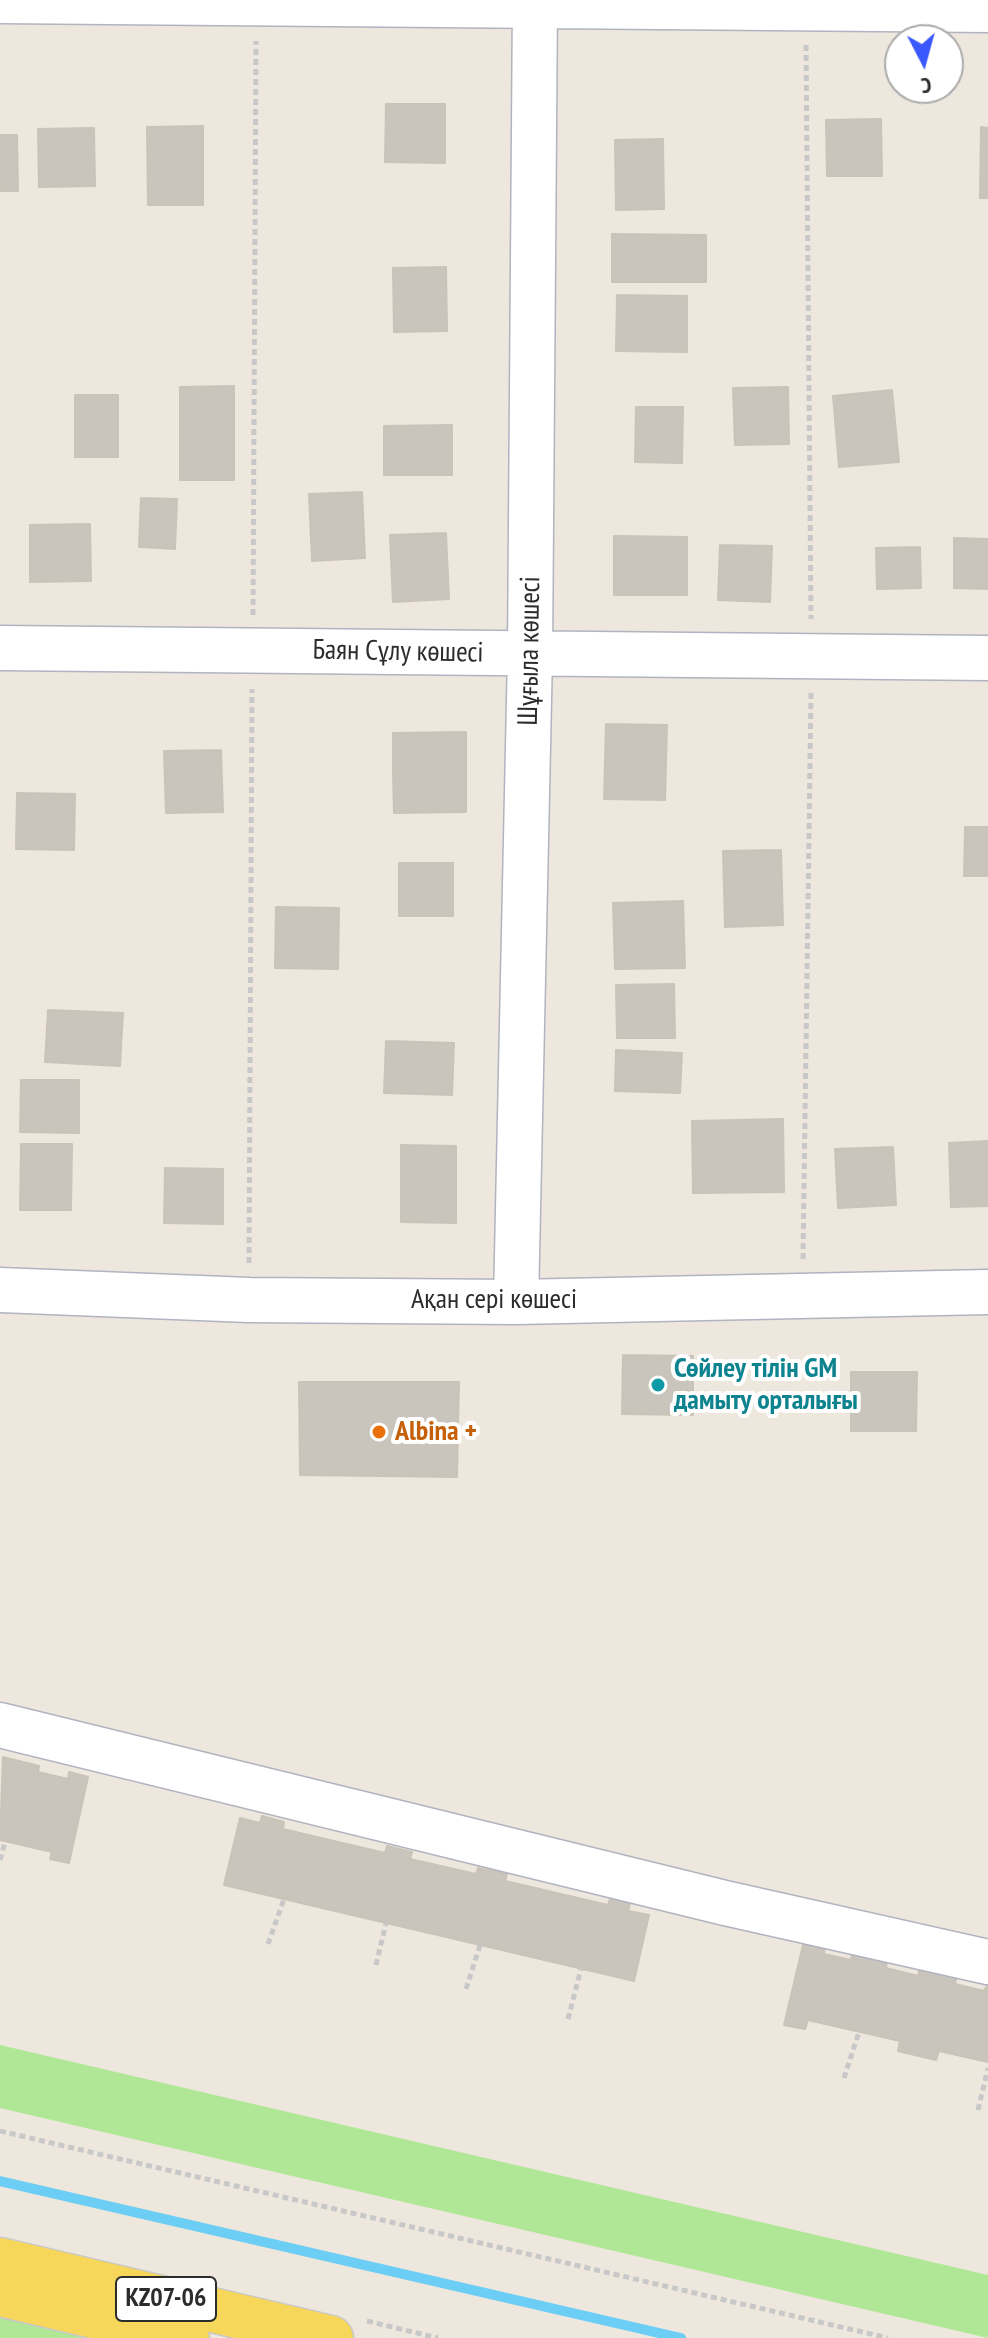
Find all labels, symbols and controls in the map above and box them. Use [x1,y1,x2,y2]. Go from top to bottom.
north arrow [884,24,964,104]
text: С [920,71,933,100]
street label: Шұғыла көшесі [512,576,548,726]
street label: Баян Сұлу көшесі [312,634,484,670]
street label: Ақан сері көшесі [411,1283,577,1317]
place label: Сөйлеу тілін GM дамыту орталығы [674,1352,858,1418]
marker: Сөйлеу тілін GM дамыту орталығы [649,1376,667,1394]
place label: Albina + [395,1415,477,1449]
marker: Albina + [370,1423,388,1441]
road number: KZ07-06 [116,2277,216,2321]

